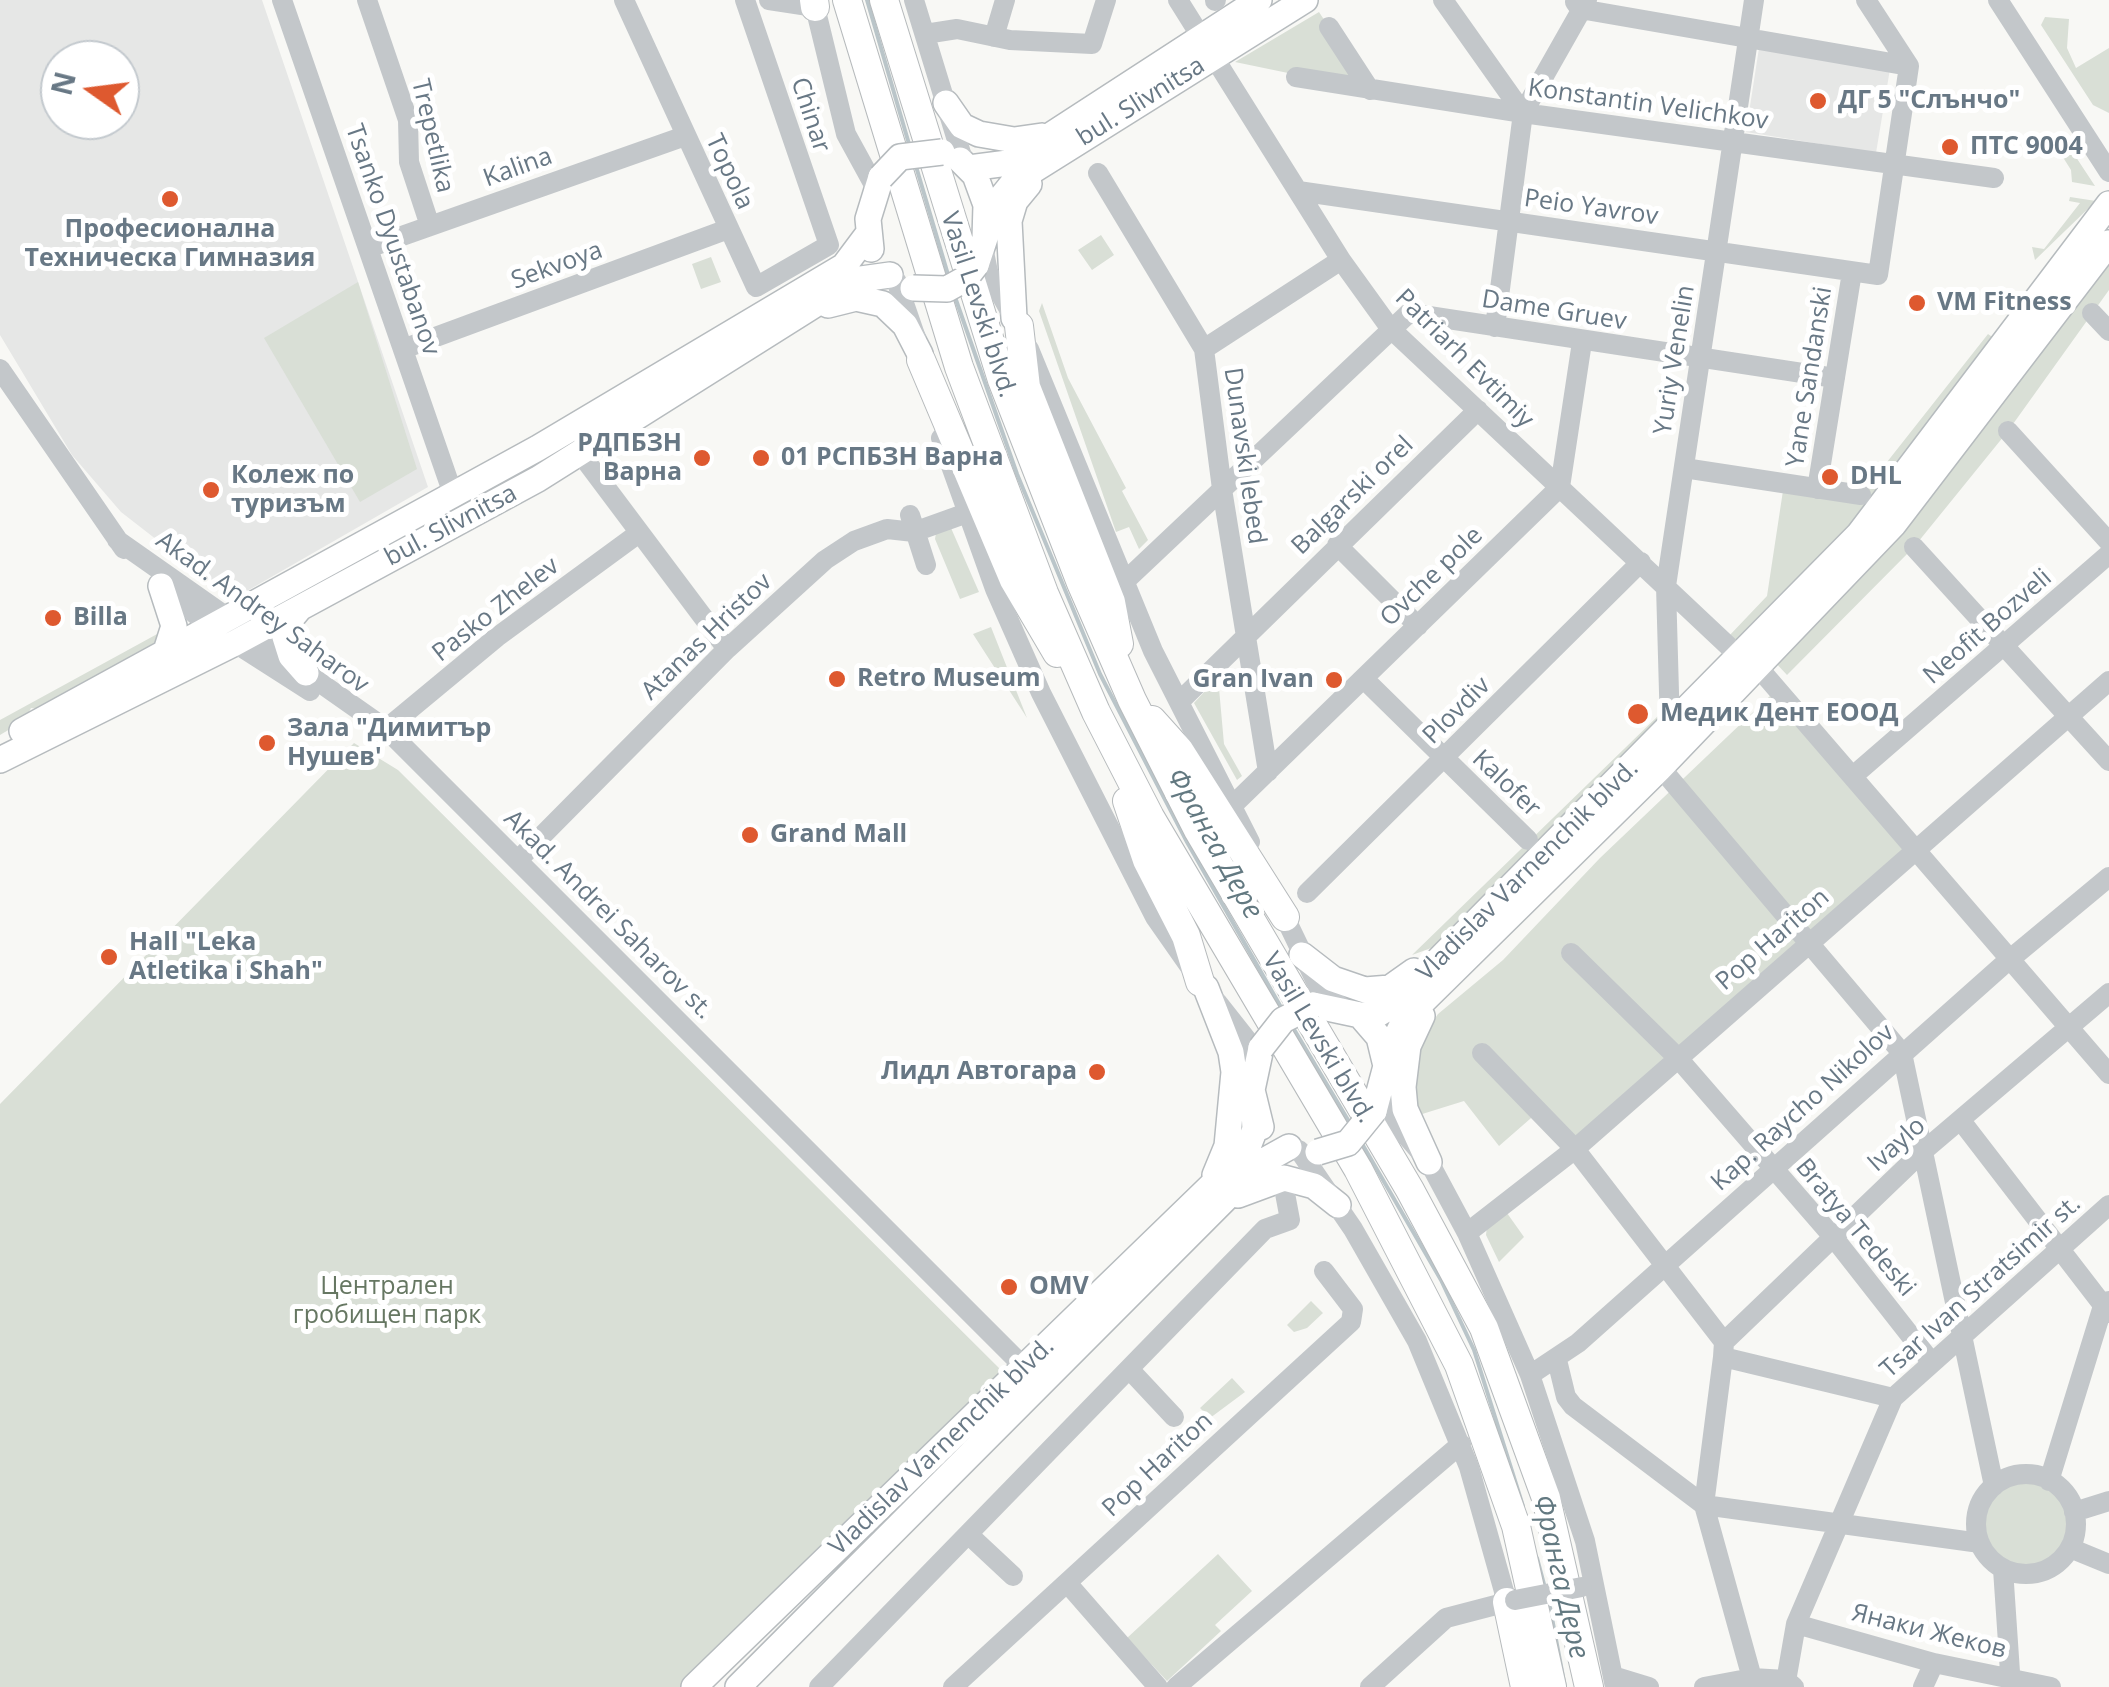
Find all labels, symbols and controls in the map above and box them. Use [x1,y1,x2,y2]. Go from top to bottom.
north arrow [40,40,140,140]
street label: bul. Slivnitsa [1071,51,1211,153]
text: N [42,68,84,99]
street label: Konstantin Velichkov [1526,73,1770,137]
street label: Chinar [784,74,836,156]
street label: Trepetlika [404,76,460,196]
place label: ДГ 5 "Слънчо" [1838,86,2020,116]
marker: ДГ 5 "Слънчо" [1807,90,1829,112]
street label: Tsanko Dyustabanov [338,121,446,359]
street label: Topola [699,130,759,214]
place label: ПТС 9004 [1970,132,2083,162]
marker: ПТС 9004 [1939,136,1961,158]
street label: Kalina [479,142,557,194]
street label: Peio Yavrov [1522,184,1660,232]
marker: Професионална Техническа Гимназия [159,188,181,210]
street label: Vasil Levski blvd. [934,208,1022,402]
place label: Професионална Техническа Гимназия [25,215,315,274]
street label: Sekvoya [507,236,607,296]
street label: Patriarh Evtimiy [1388,283,1540,435]
street label: Yuriy Venelin [1648,283,1702,437]
street label: Dame Gruev [1480,285,1628,337]
street label: Yane Sandanski [1781,285,1839,469]
place label: VM Fitness [1937,288,2072,318]
marker: VM Fitness [1906,292,1928,314]
street label: Dunavski lebed [1217,366,1271,546]
place label: РДПБЗН Варна [577,429,682,488]
street label: Balgarski orel [1286,431,1420,561]
place label: 01 РСПБЗН Варна [781,443,1003,473]
marker: РДПБЗН Варна [691,447,713,469]
marker: 01 РСПБЗН Варна [750,447,772,469]
place label: Колеж по туризъм [231,461,354,520]
place label: DHL [1850,462,1902,492]
marker: DHL [1819,466,1841,488]
marker: Колеж по туризъм [200,479,222,501]
street label: bul. Slivnitsa [380,479,522,573]
street label: Ovche pole [1375,521,1489,633]
street label: Akad. Andrey Saharov [150,526,374,700]
street label: Pasko Zhelev [427,551,565,669]
street label: Neofit Bozveli [1918,563,2058,691]
street label: Atanas Hristov [636,567,778,707]
place label: Billa [73,603,128,633]
marker: Billa [42,607,64,629]
place label: Retro Museum [857,664,1041,694]
place label: Gran Ivan [1192,665,1314,695]
marker: Retro Museum [826,668,848,690]
marker: Gran Ivan [1323,669,1345,691]
street label: Plovdiv [1417,671,1497,751]
place label: Медик Дент ЕООД [1660,699,1899,729]
marker: Медик Дент ЕООД [1625,701,1651,727]
place label: Зала "Димитър Нушев' [287,714,491,773]
marker: Зала "Димитър Нушев' [256,732,278,754]
street label: Kalofer [1466,744,1546,824]
street label: Vladislav Varnenchik blvd. [1411,754,1645,988]
water label: Франга Дере [1159,763,1269,925]
street label: Akad. Andrei Saharov st. [497,804,719,1026]
place label: Grand Mall [770,820,907,850]
marker: Grand Mall [739,824,761,846]
street label: Pop Hariton [1710,883,1836,997]
place label: Hall "Leka Atletika i Shah" [129,928,323,987]
marker: Hall "Leka Atletika i Shah" [98,946,120,968]
street label: Vasil Levski blvd. [1255,947,1381,1129]
street label: Kap. Raycho Nikolov [1705,1018,1901,1198]
place label: Лидл Автогара [881,1057,1077,1087]
marker: Лидл Автогара [1086,1061,1108,1083]
street label: Ivaylo [1862,1111,1932,1179]
street label: Bratya Tedeski [1789,1153,1921,1303]
street label: Tsar Ivan Stratsimir st. [1875,1189,2087,1385]
park label: Централен гробищен парк [293,1272,481,1331]
place label: OMV [1029,1272,1089,1302]
marker: OMV [998,1276,1020,1298]
street label: Vladislav Varnenchik blvd. [823,1332,1061,1562]
street label: Pop Hariton [1097,1406,1219,1524]
water label: Франга Дере [1525,1492,1595,1662]
street label: Янаки Жеков [1849,1598,2009,1666]

